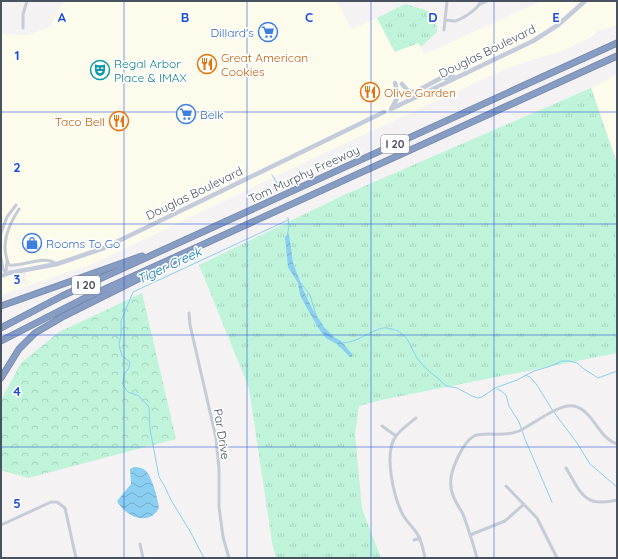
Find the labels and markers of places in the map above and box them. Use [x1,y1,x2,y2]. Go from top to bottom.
supermarket icon: Dillard's [257,21,279,43]
place label: Dillard's [210,25,254,40]
place label: Great American Cookies [221,50,308,79]
restaurant icon: Great American Cookies [196,53,218,75]
place label: Regal Arbor Place & IMAX [114,56,187,85]
theatre icon: Regal Arbor Place & IMAX [89,59,111,81]
restaurant icon: Olive Garden [359,81,381,103]
place label: Olive Garden [384,85,456,100]
supermarket icon: Belk [175,103,197,125]
place label: Belk [200,107,224,122]
restaurant icon: Taco Bell [108,110,130,132]
place label: Taco Bell [55,114,105,129]
shop icon: Rooms To Go [21,232,43,254]
place label: Rooms To Go [46,236,120,251]

